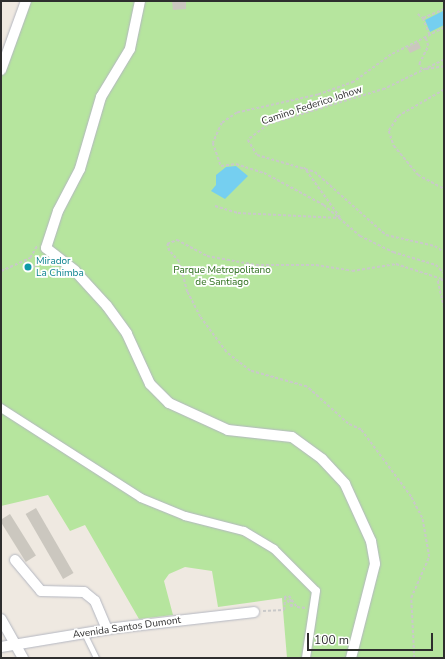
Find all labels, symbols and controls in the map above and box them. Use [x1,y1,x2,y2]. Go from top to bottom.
street label: Camino Federico Johow [260,84,364,128]
place label: Mirador La Chimba [36,255,84,278]
marker: Mirador La Chimba [23,262,33,272]
park label: Parque Metropolitano de Santiago [173,264,271,288]
street label: Avenida Santos Dumont [72,614,182,642]
scale bar [309,625,435,651]
text: 100 m [314,632,349,648]

